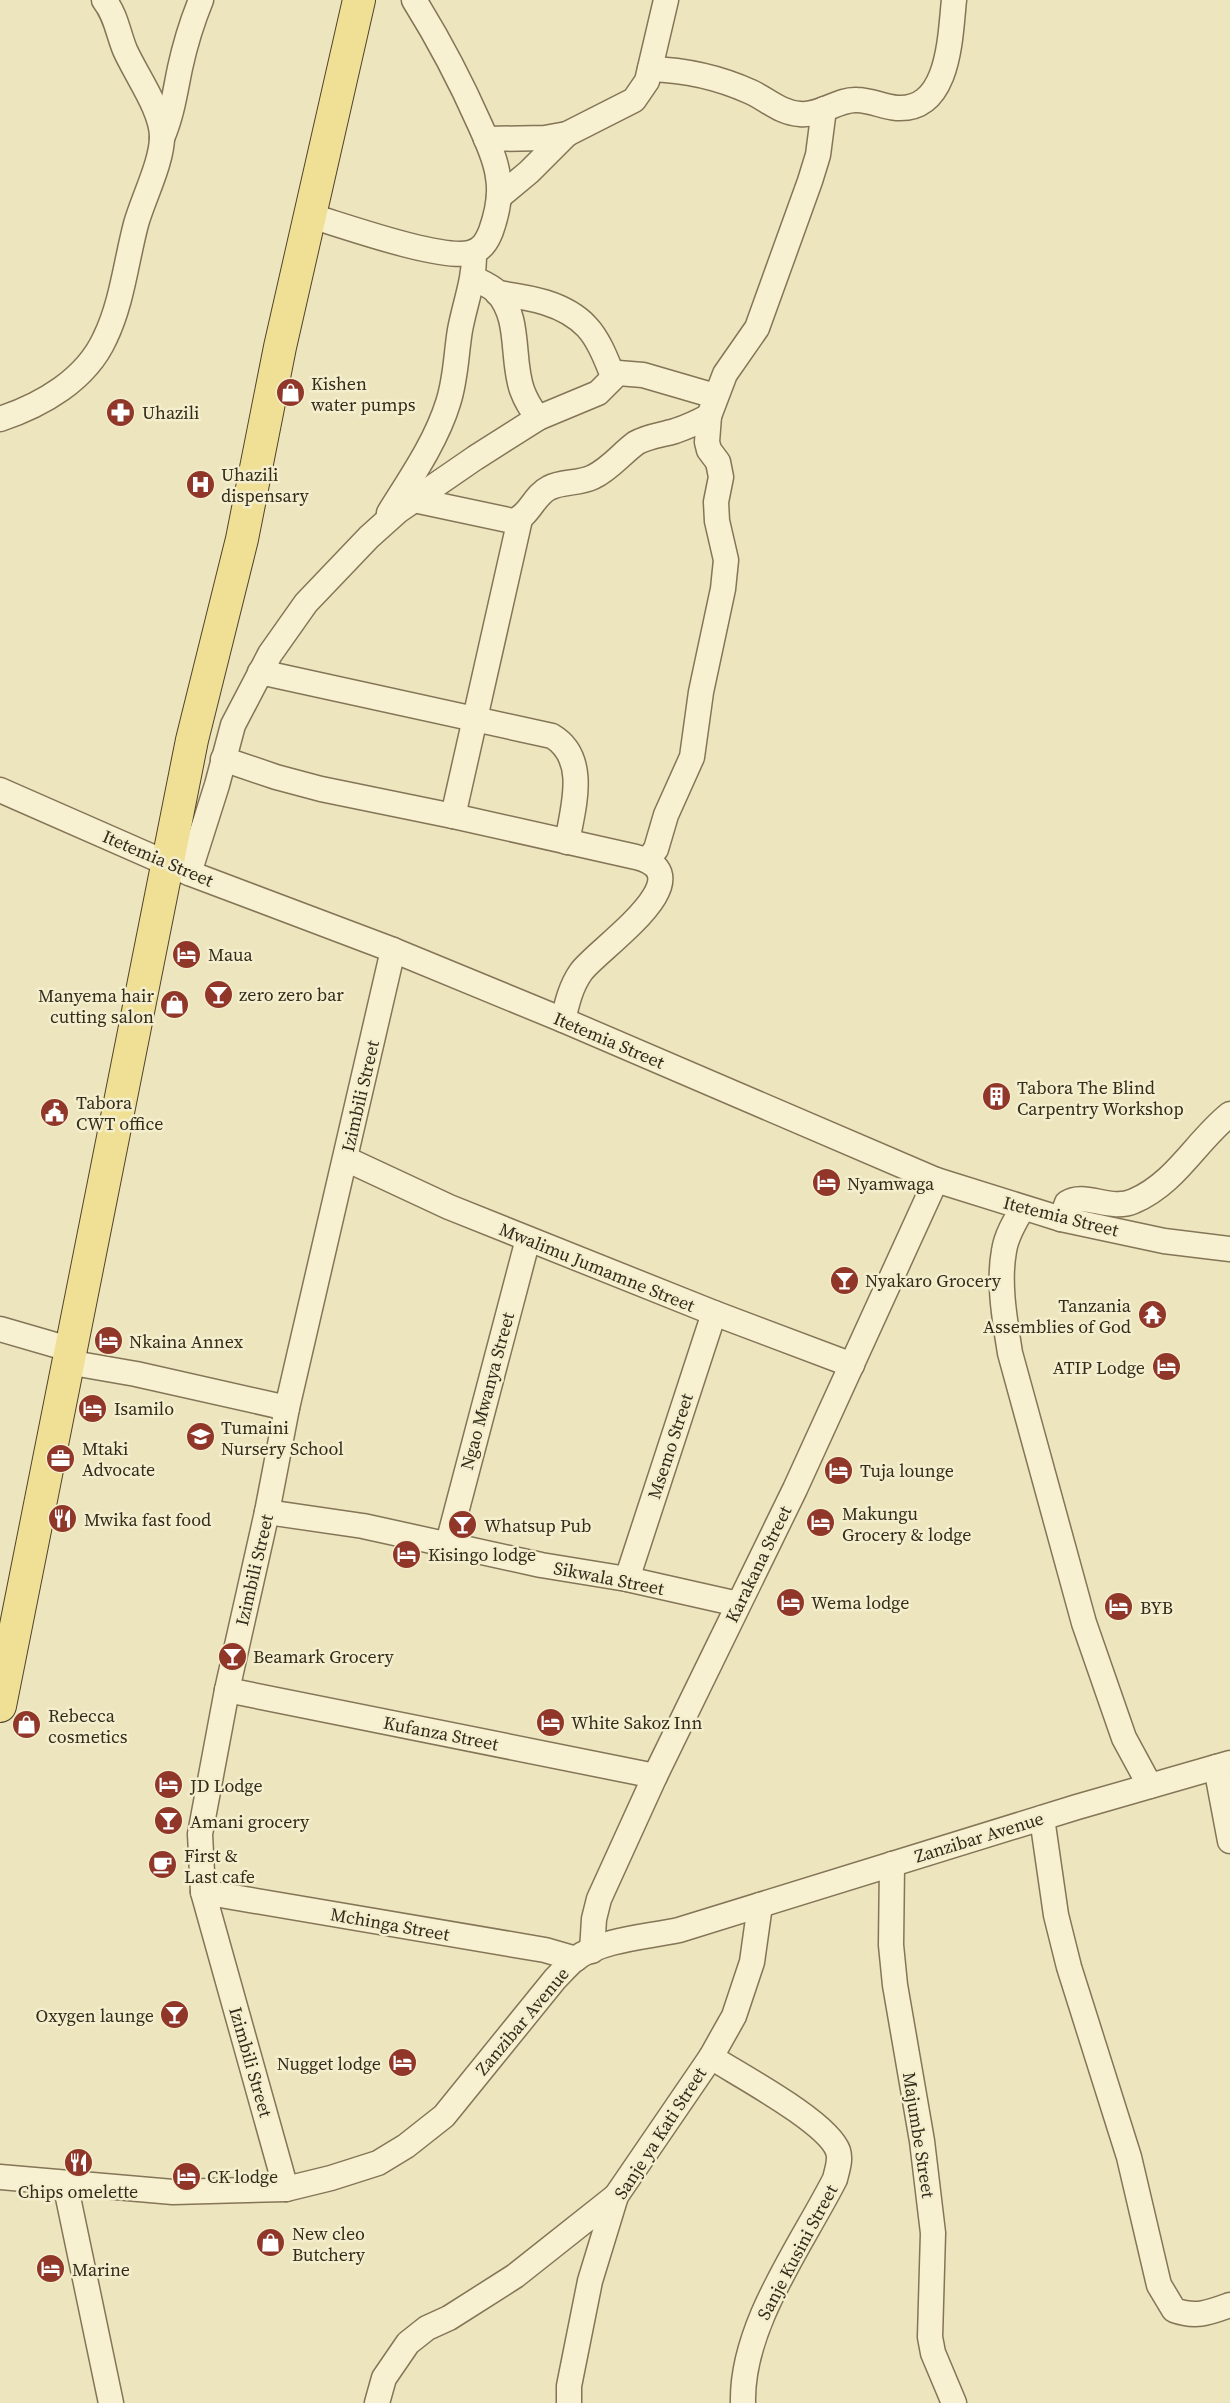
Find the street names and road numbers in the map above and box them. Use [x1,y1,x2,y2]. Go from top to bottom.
street label: Itetemia Street [99,823,217,893]
street label: Itetemia Street [550,1005,668,1075]
street label: Izimbili Street [335,1038,385,1154]
street label: Itetemia Street [1001,1190,1121,1242]
street label: Mwalimu Jumamne Street [496,1216,699,1318]
street label: Ngao Mwanya Street [454,1309,520,1473]
street label: Msemo Street [641,1390,699,1502]
street label: Karakana Street [719,1501,797,1627]
street label: Izimbili Street [229,1512,279,1628]
street label: Sikwala Street [552,1555,667,1601]
street label: Kufanza Street [381,1710,501,1756]
street label: Zanzibar Avenue [911,1805,1047,1869]
street label: Mchinga Street [329,1901,452,1947]
street label: Zanzibar Avenue [469,1962,575,2080]
street label: Izimbili Street [223,2004,279,2120]
street label: Sanje ya Kati Street [608,2062,712,2204]
street label: Majumbe Street [897,2070,941,2200]
street label: Sanje Kusini Street [751,2180,843,2324]

